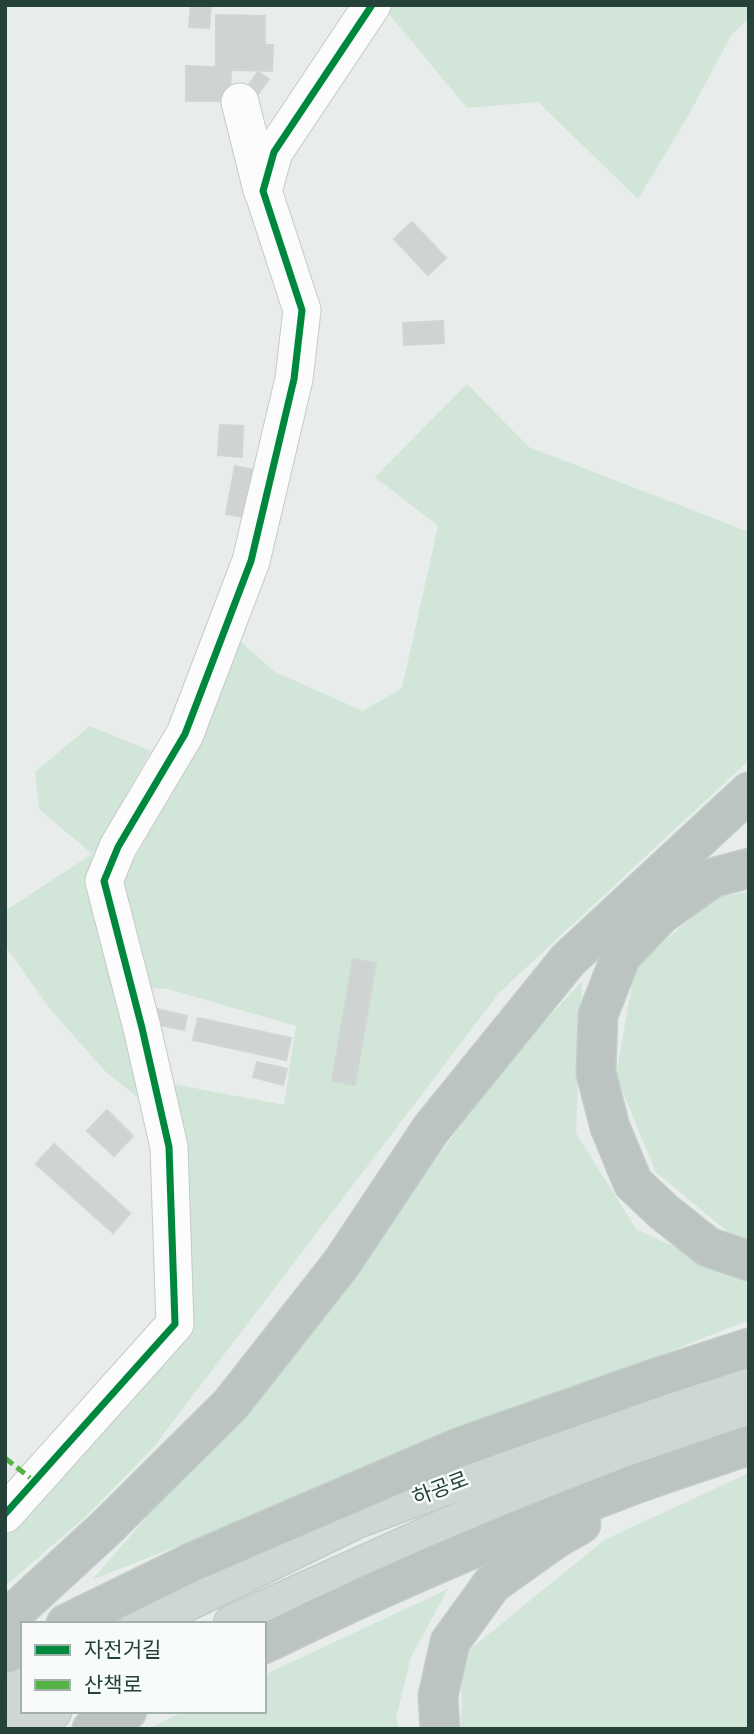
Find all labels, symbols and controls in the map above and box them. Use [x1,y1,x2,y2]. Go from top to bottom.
street label: 하공로 [408,1464,472,1512]
legend [21,1622,266,1713]
text: 자전거길 [84,1635,161,1664]
text: 산책로 [84,1670,142,1699]

